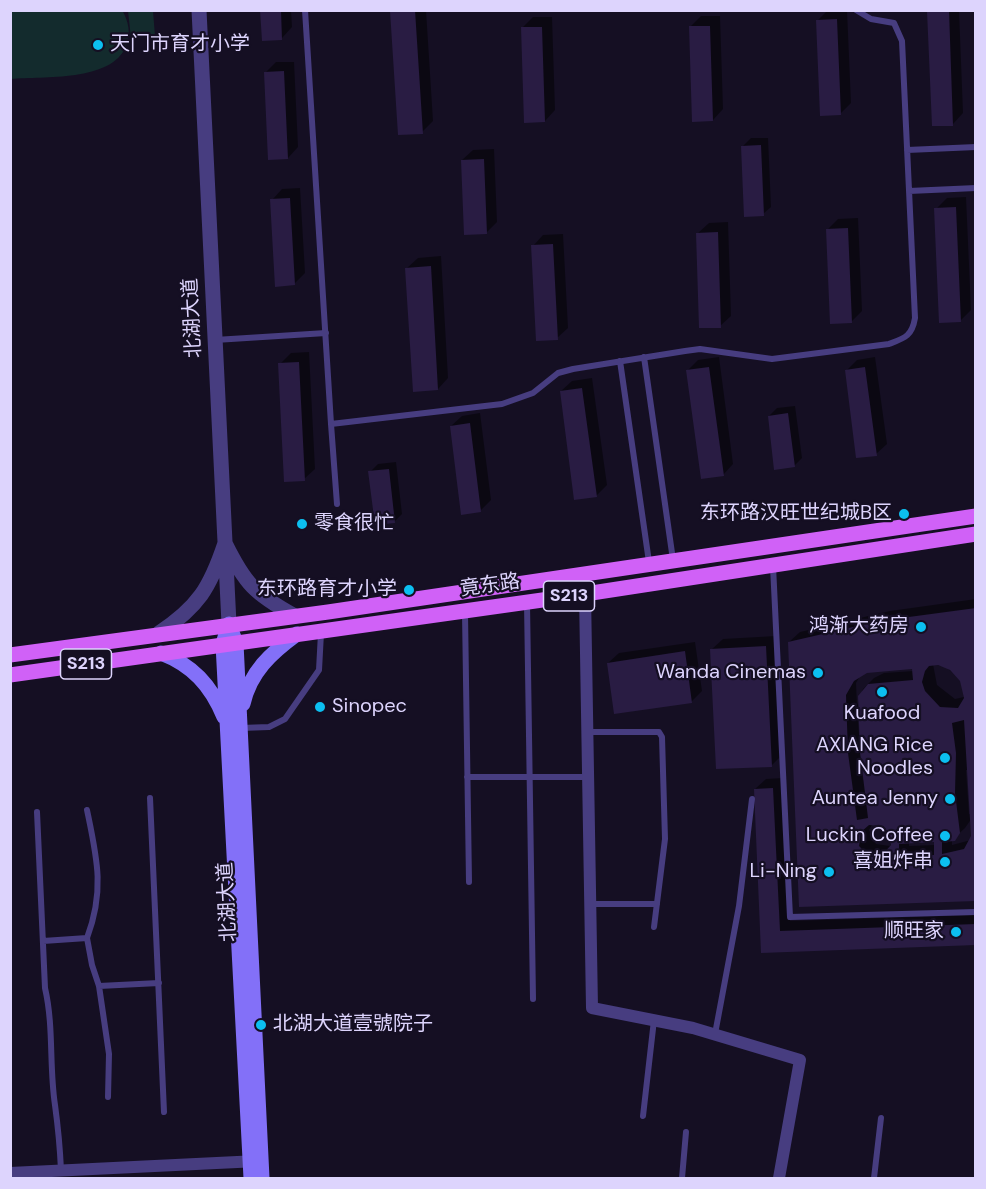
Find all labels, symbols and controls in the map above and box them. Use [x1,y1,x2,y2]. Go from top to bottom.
place label: 天门市育才小学 [110,33,250,57]
marker: 天门市育才小学 [91,38,105,52]
street label: 北湖大道 [179,277,207,359]
place label: 东环路汉旺世纪城B区 [700,502,892,526]
marker: 东环路汉旺世纪城B区 [897,507,911,521]
place label: 零食很忙 [314,512,394,536]
marker: 零食很忙 [295,517,309,531]
street label: 竟东路 [459,570,521,602]
place label: 东环路育才小学 [257,578,397,602]
road number: S213 [544,581,594,611]
marker: 东环路育才小学 [402,583,416,597]
place label: 鸿渐大药房 [809,615,909,639]
marker: 鸿渐大药房 [914,620,928,634]
road number: S213 [60,649,112,679]
place label: Wanda Cinemas [656,661,806,685]
marker: Wanda Cinemas [811,666,825,680]
marker: Kuafood [875,685,889,699]
place label: Sinopec [332,695,407,719]
marker: Sinopec [313,700,327,714]
place label: Kuafood [844,702,920,726]
place label: AXIANG Rice Noodles [816,734,933,781]
marker: AXIANG Rice Noodles [938,751,952,765]
place label: Auntea Jenny [812,787,938,811]
marker: Auntea Jenny [943,792,957,806]
place label: Luckin Coffee [806,824,933,848]
marker: Luckin Coffee [938,829,952,843]
place label: 喜姐炸串 [853,850,933,874]
marker: 喜姐炸串 [938,855,952,869]
place label: Li-Ning [750,860,817,884]
street label: 北湖大道 [214,861,242,943]
marker: Li-Ning [822,865,836,879]
place label: 顺旺家 [884,920,944,944]
marker: 顺旺家 [949,925,963,939]
place label: 北湖大道壹號院子 [273,1013,433,1037]
marker: 北湖大道壹號院子 [254,1018,268,1032]

